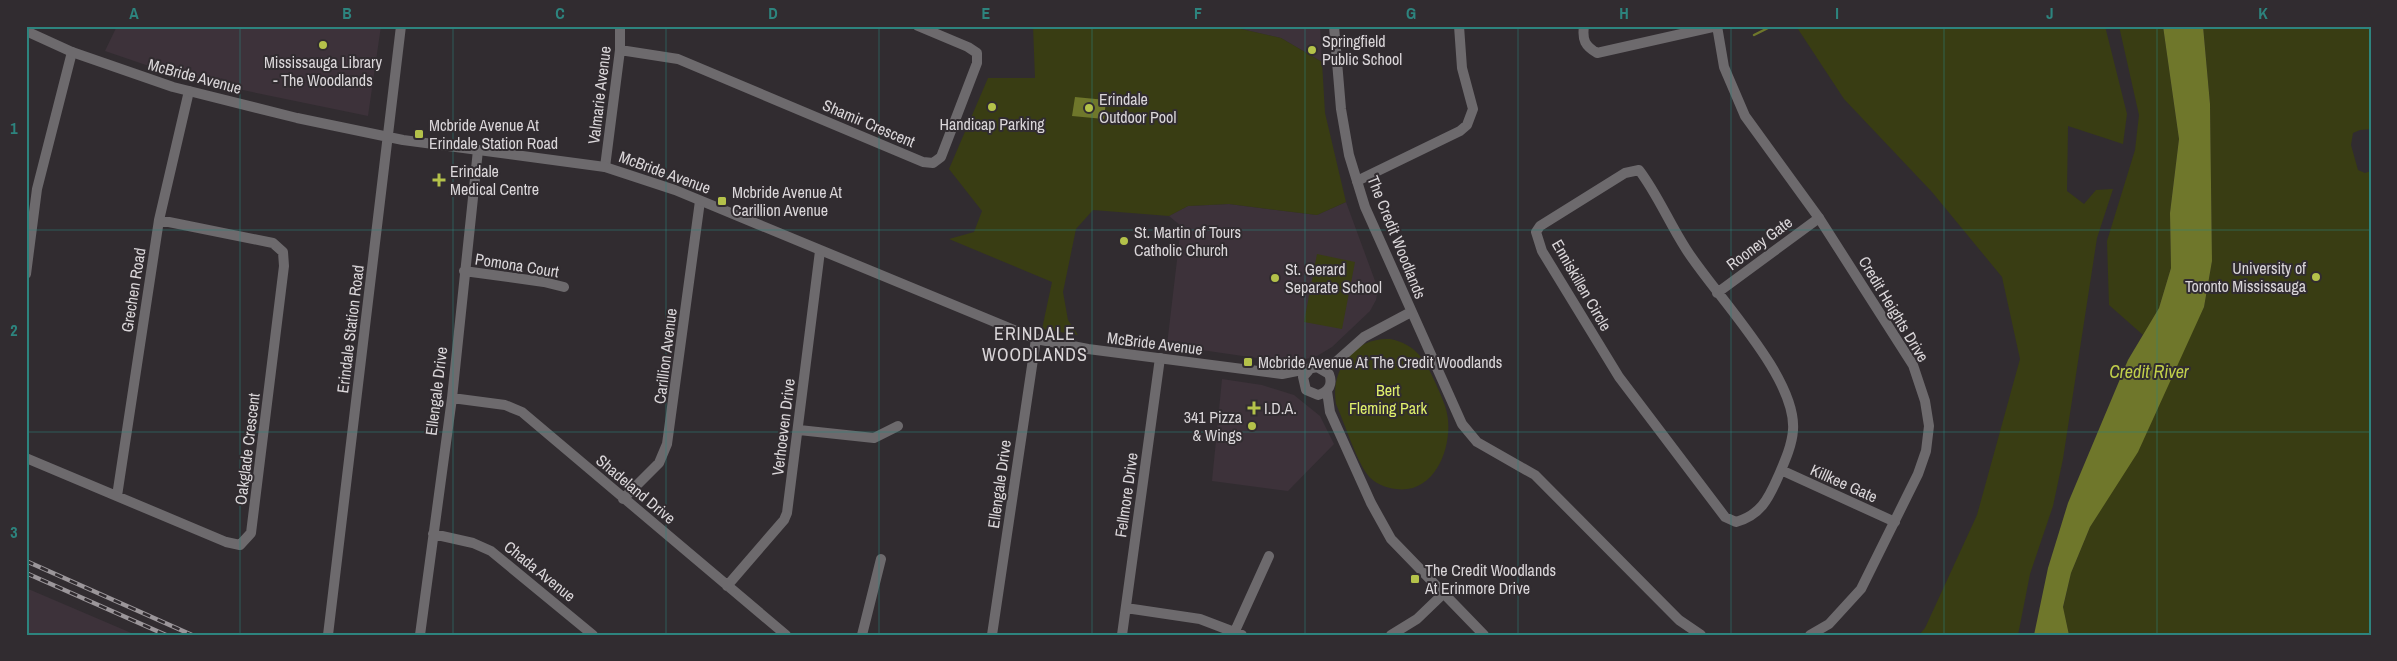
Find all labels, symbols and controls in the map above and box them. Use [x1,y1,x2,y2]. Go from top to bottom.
text: A [129,2,139,24]
text: B [342,2,352,24]
text: C [555,2,565,24]
text: D [768,2,778,24]
text: E [982,2,991,24]
text: F [1194,2,1202,24]
text: G [1406,2,1416,24]
text: H [1619,2,1629,24]
text: I [1835,2,1839,24]
text: J [2046,2,2054,24]
text: K [2258,2,2268,24]
place label: Springfield Public School [1322,30,1402,70]
marker: Mississauga Library - The Woodlands [317,39,329,51]
marker: Springfield Public School [1306,44,1318,56]
street label: Valmarie Avenue [582,45,616,145]
place label: Mississauga Library - The Woodlands [264,51,382,91]
street label: McBride Avenue [146,53,244,99]
place label: Erindale Outdoor Pool [1099,88,1176,128]
street label: Shamir Crescent [819,94,919,152]
marker: Handicap Parking [986,101,998,113]
marker: Erindale Outdoor Pool [1083,102,1095,114]
place label: Handicap Parking [939,113,1045,135]
place label: Mcbride Avenue At Erindale Station Road [429,114,558,154]
text: 1 [10,117,18,139]
marker: Mcbride Avenue At Erindale Station Road [413,128,425,140]
street label: McBride Avenue [616,145,714,199]
place label: Erindale Medical Centre [450,160,539,200]
street label: The Credit Woodlands [1362,172,1432,302]
marker: Erindale Medical Centre [432,173,446,187]
place label: Mcbride Avenue At Carillion Avenue [732,181,842,221]
marker: Mcbride Avenue At Carillion Avenue [716,195,728,207]
street label: Rooney Gate [1722,211,1796,275]
place label: St. Martin of Tours Catholic Church [1134,221,1241,261]
marker: St. Martin of Tours Catholic Church [1118,235,1130,247]
street label: Enniskillen Circle [1547,235,1617,335]
street label: Grechen Road [115,246,151,334]
street label: Pomona Court [474,248,561,283]
street label: Credit Heights Drive [1854,252,1934,366]
place label: University of Toronto Mississauga [2185,257,2307,297]
place label: St. Gerard Separate School [1285,258,1382,298]
street label: Erindale Station Road [331,264,369,394]
marker: University of Toronto Mississauga [2310,271,2322,283]
marker: St. Gerard Separate School [1269,272,1281,284]
street label: Carillion Avenue [648,307,682,405]
text: 2 [10,319,18,341]
district label: ERINDALE WOODLANDS [982,321,1088,367]
street label: McBride Avenue [1106,326,1204,360]
street label: Ellengale Drive [420,346,452,436]
place label: Mcbride Avenue At The Credit Woodlands [1258,351,1502,373]
marker: Mcbride Avenue At The Credit Woodlands [1242,356,1254,368]
water label: Credit River [2109,359,2190,384]
street label: Verhoeven Drive [766,377,800,477]
park label: Bert Fleming Park [1349,379,1427,419]
street label: Oakglade Crescent [229,392,265,506]
place label: I.D.A. [1264,397,1297,419]
marker: I.D.A. [1248,402,1260,414]
place label: 341 Pizza & Wings [1184,406,1243,446]
marker: 341 Pizza & Wings [1246,420,1258,432]
street label: Ellengale Drive [982,438,1016,530]
street label: Shadeland Drive [591,449,681,529]
street label: Fellmore Drive [1109,451,1143,539]
street label: Killkee Gate [1807,458,1881,508]
text: 3 [10,521,18,543]
street label: Chada Avenue [500,535,580,607]
place label: The Credit Woodlands At Erinmore Drive [1424,559,1556,599]
marker: The Credit Woodlands At Erinmore Drive [1409,573,1421,585]

